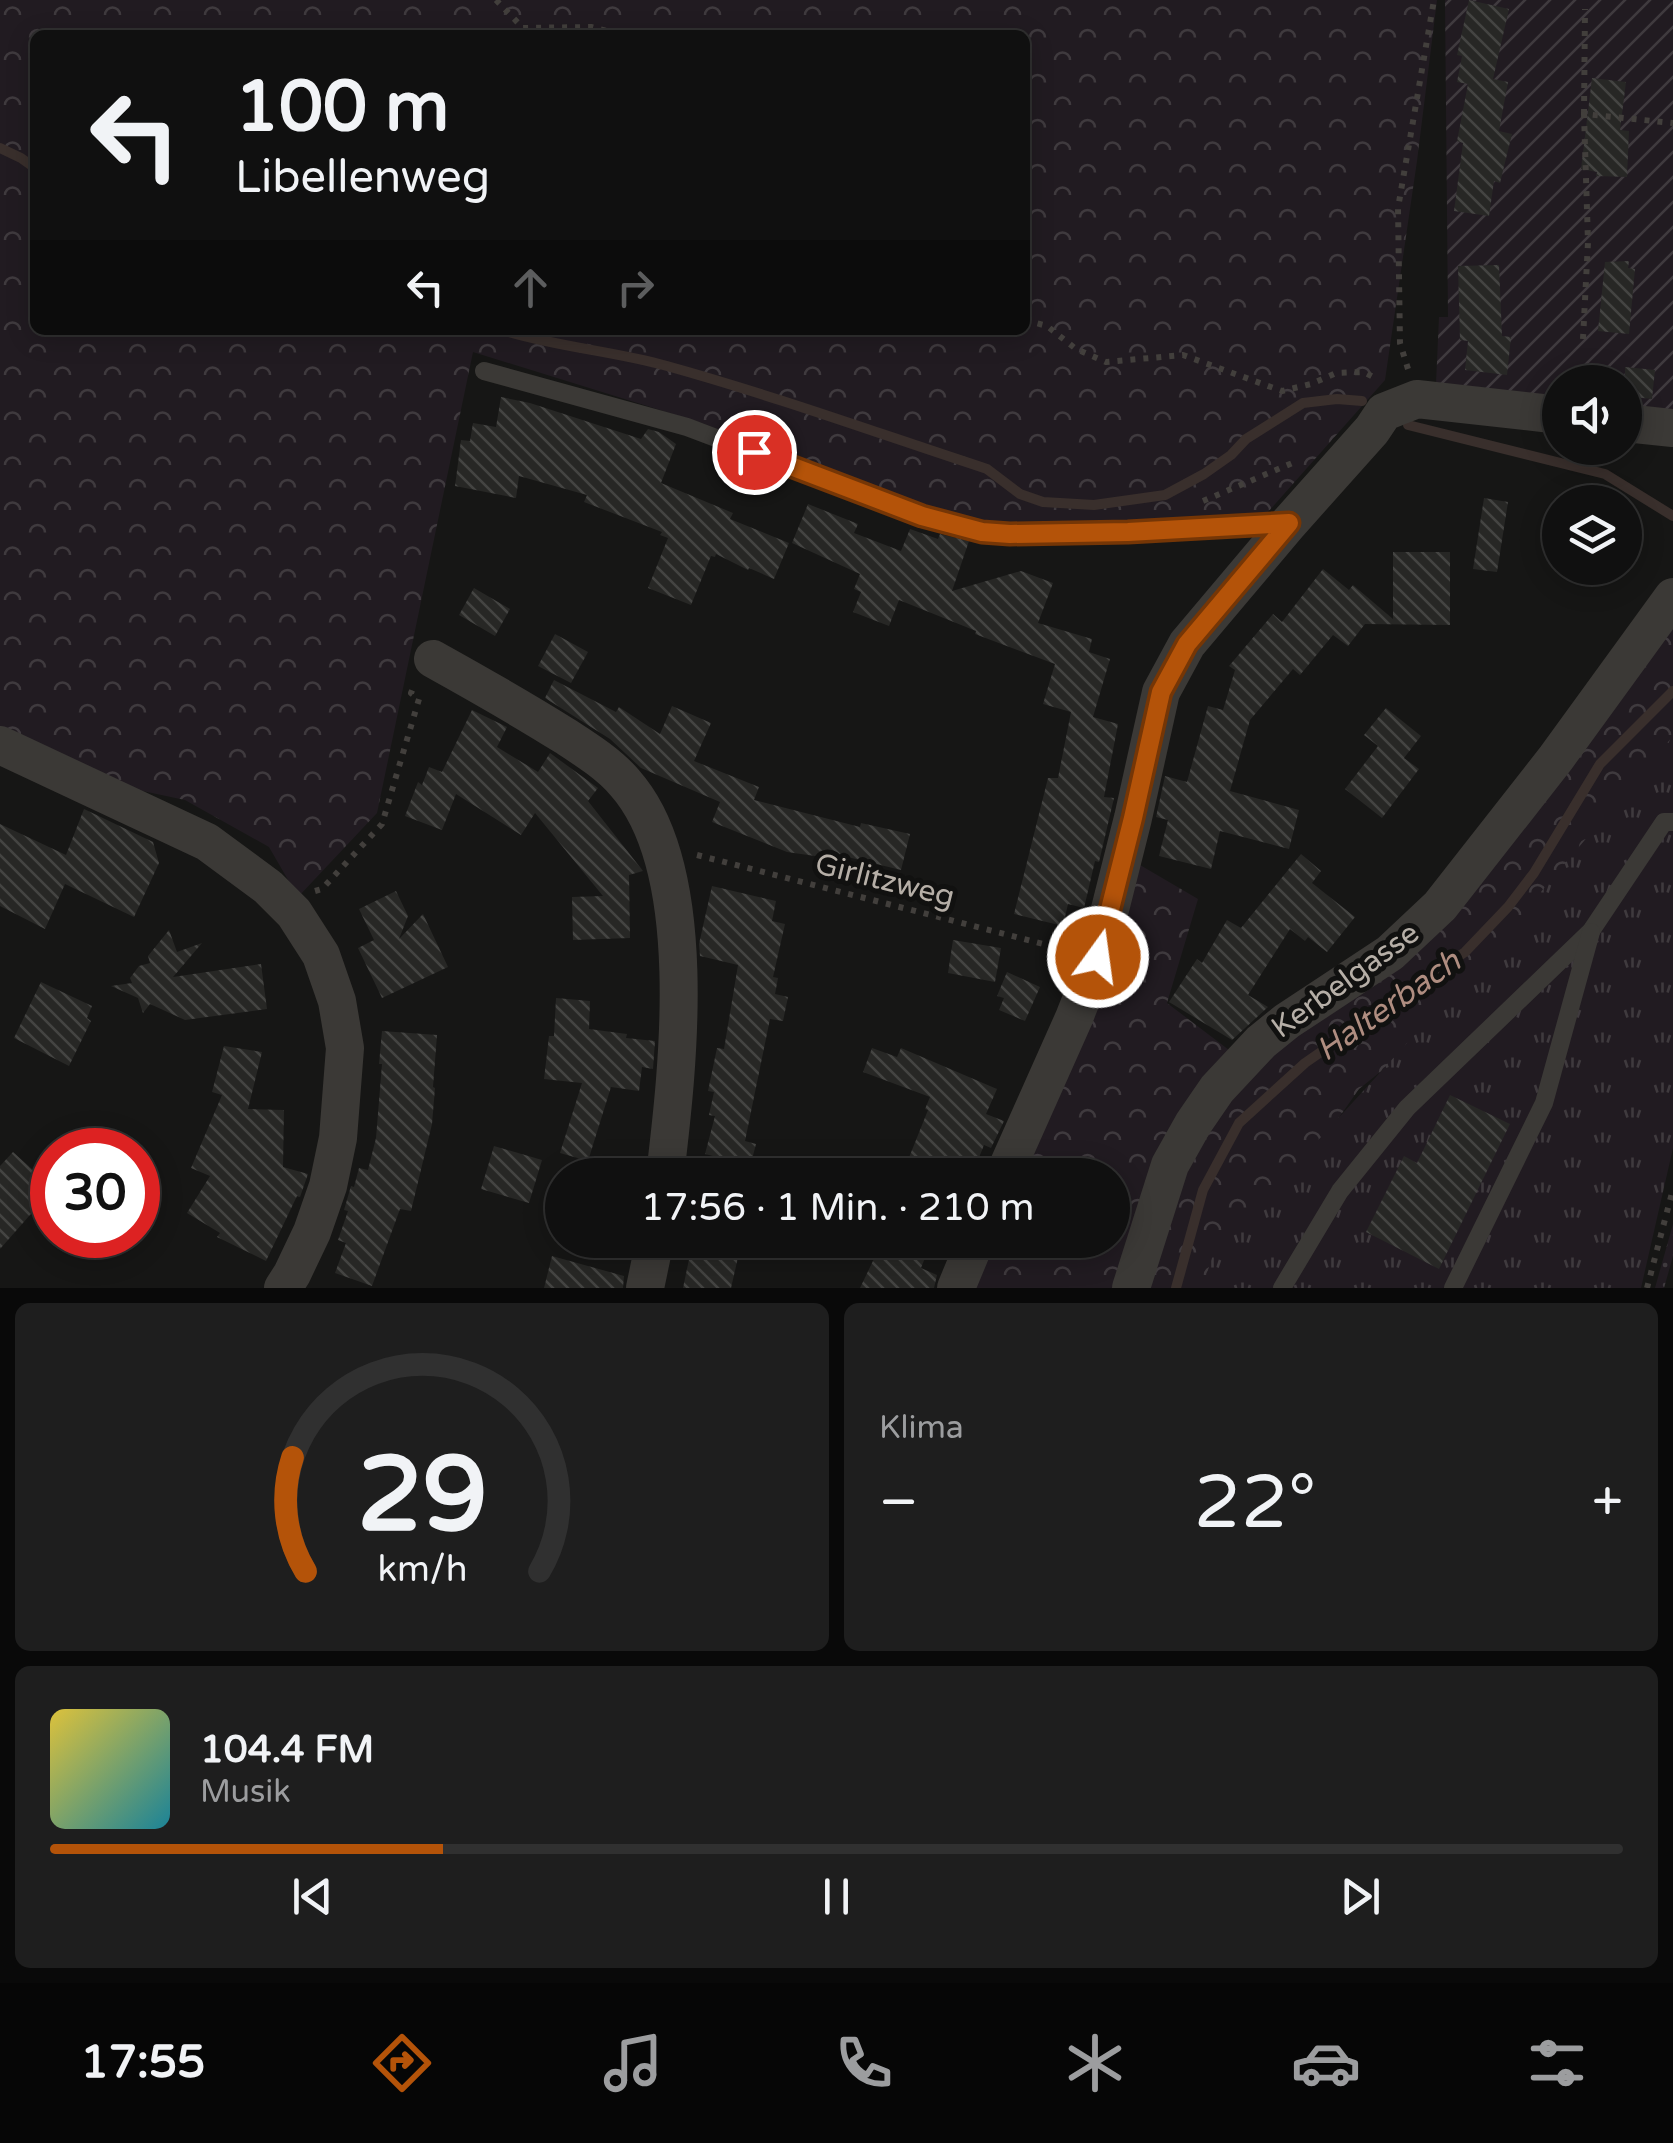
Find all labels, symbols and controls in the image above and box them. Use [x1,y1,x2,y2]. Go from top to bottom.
text: 100 m [235,66,449,150]
icon: left [70,70,200,200]
text: Libellenweg [235,151,490,205]
icon: left [398,260,453,315]
icon: ahead [503,260,558,315]
icon: right [608,260,663,315]
map controls [1542,365,1642,585]
button: sound [1542,365,1642,465]
pin [712,410,797,495]
icon: arrive [727,425,782,480]
button: layers [1542,485,1642,585]
street label: Girlitzweg [811,845,958,916]
position arrow [1046,905,1150,1009]
street label: Kerbelgasse [1264,914,1426,1046]
water label: Halterbach [1309,941,1469,1069]
speed limit sign: 30 [30,1128,160,1258]
text: 17:56 · 1 Min. · 210 m [641,1185,1034,1231]
text: Klima [879,1409,964,1447]
text: 29 [357,1434,487,1559]
text: 22° [1194,1458,1316,1548]
text: − [879,1470,918,1536]
text: + [1592,1470,1623,1536]
text: km/h [377,1548,467,1591]
text: 104.4 FM [200,1727,374,1773]
text: Musik [200,1773,291,1811]
icon: previous [285,1869,340,1924]
icon: pause [809,1869,864,1924]
icon: next [1333,1869,1388,1924]
icon: directions [367,2028,437,2098]
icon: music [598,2028,668,2098]
icon: phone [829,2028,899,2098]
icon: climate [1060,2028,1130,2098]
icon: car [1291,2028,1361,2098]
icon: filters [1522,2028,1592,2098]
text: 17:55 [81,2036,205,2090]

